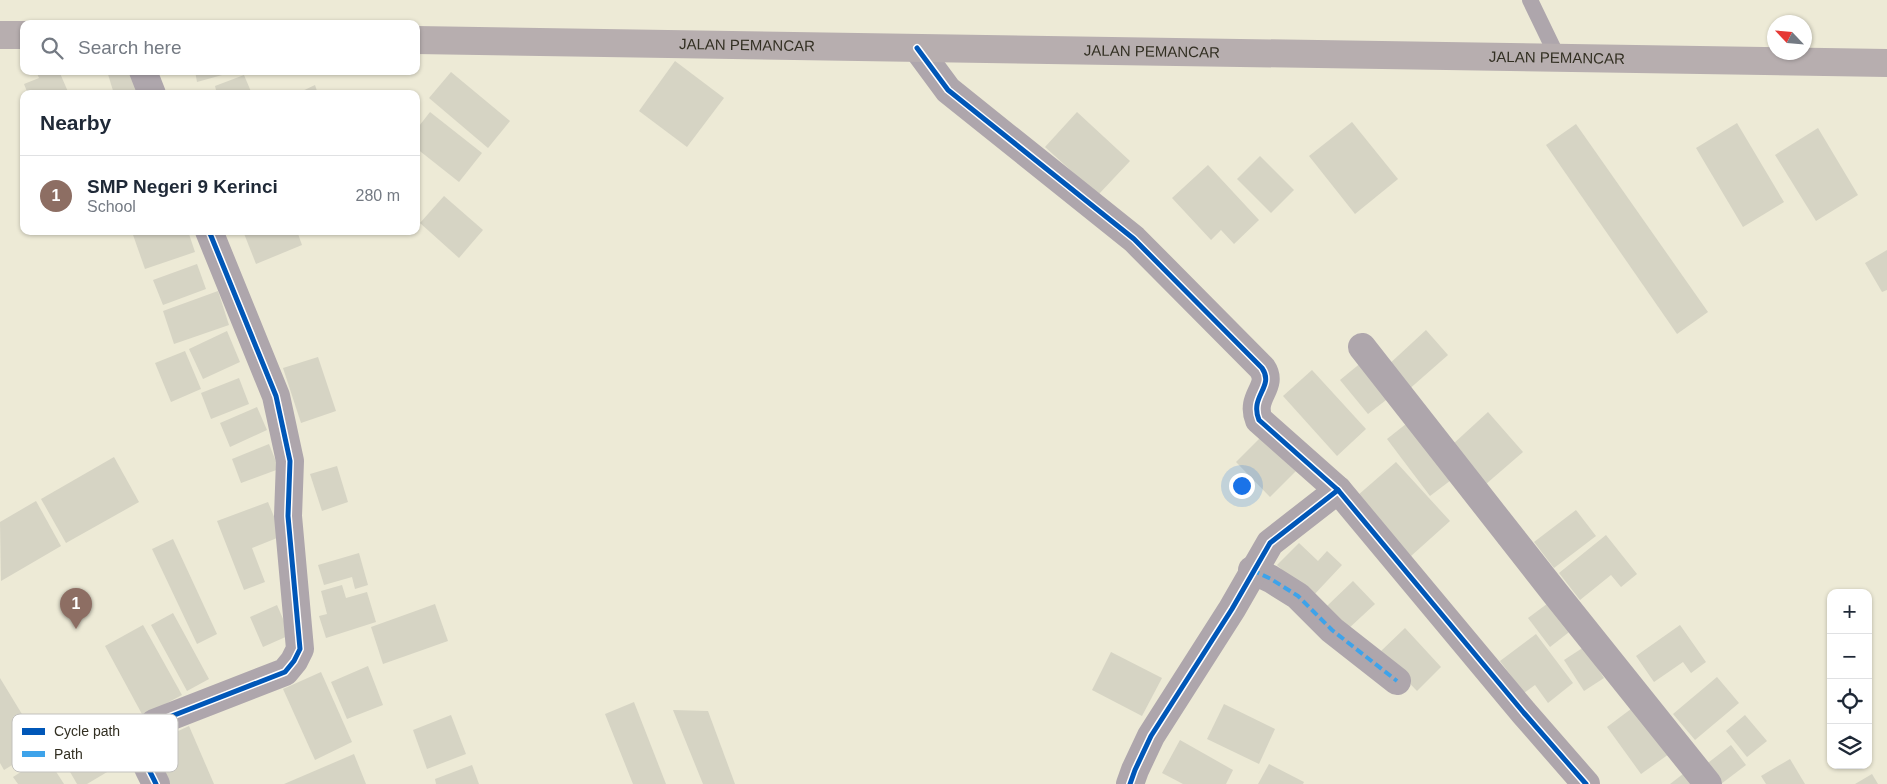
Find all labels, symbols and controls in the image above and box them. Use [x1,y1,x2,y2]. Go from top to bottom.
north arrow [1767,15,1812,60]
search box [20,20,420,75]
icon: search [38,34,66,62]
street label: JALAN PEMANCAR [679,35,815,54]
text: Search here [78,37,182,58]
street label: JALAN PEMANCAR [1084,41,1220,61]
street label: JALAN PEMANCAR [1489,48,1625,67]
text: Nearby [40,111,111,134]
text: SMP Negeri 9 Kerinci [87,176,278,197]
text: 1 [52,187,60,204]
text: 280 m [356,187,400,204]
text: School [87,198,136,215]
your location [1229,473,1255,499]
pin: 1 [60,588,92,629]
map controls [1827,589,1872,769]
button: + [1827,589,1872,634]
button: − [1827,634,1872,679]
button: locate [1827,679,1872,724]
legend [12,714,178,772]
text: Cycle path [54,723,120,739]
button: layers [1827,724,1872,769]
text: Path [54,746,83,762]

